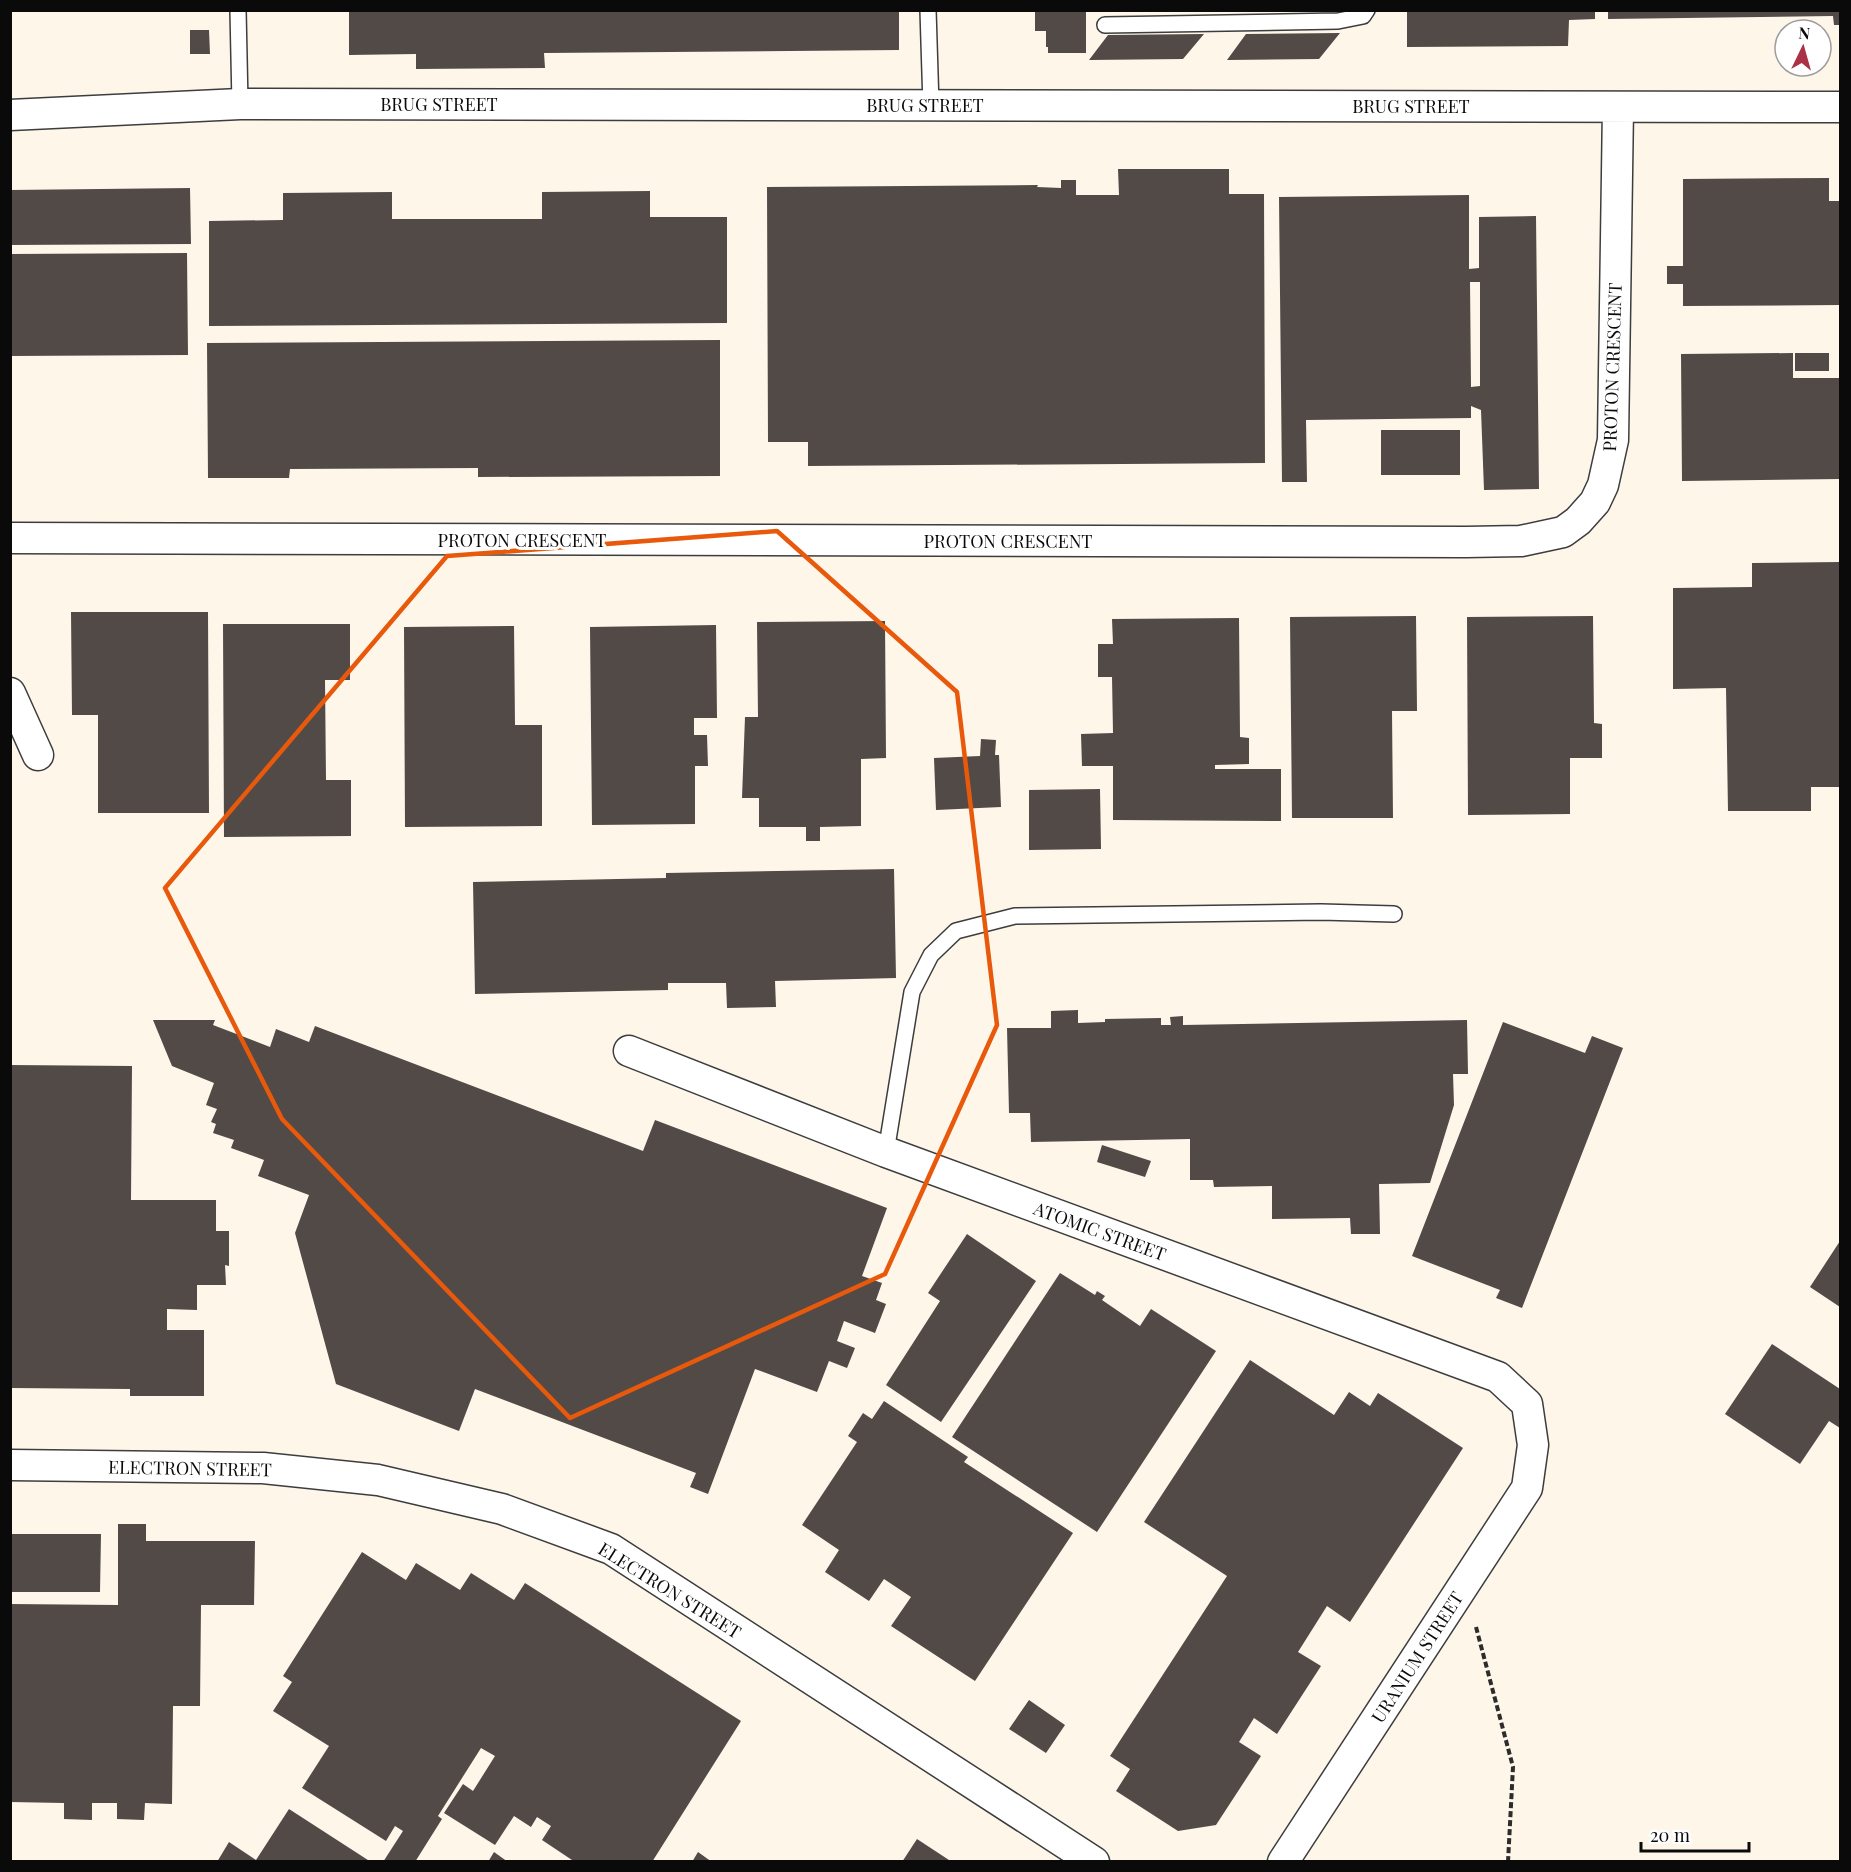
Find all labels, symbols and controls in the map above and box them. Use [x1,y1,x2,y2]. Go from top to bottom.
north arrow [1773,18,1833,78]
text: N [1798,22,1811,44]
street label: BRUG STREET [380,92,498,116]
street label: BRUG STREET [866,93,984,117]
street label: BRUG STREET [1352,94,1470,118]
street label: PROTON CRESCENT [1597,282,1627,452]
street label: PROTON CRESCENT [437,528,607,552]
street label: PROTON CRESCENT [923,529,1093,553]
street label: ATOMIC STREET [1030,1196,1169,1266]
street label: ELECTRON STREET [108,1455,272,1481]
street label: ELECTRON STREET [594,1536,746,1644]
street label: URANIUM STREET [1366,1587,1468,1727]
scale bar [1641,1815,1749,1853]
text: 20 m [1650,1823,1690,1847]

